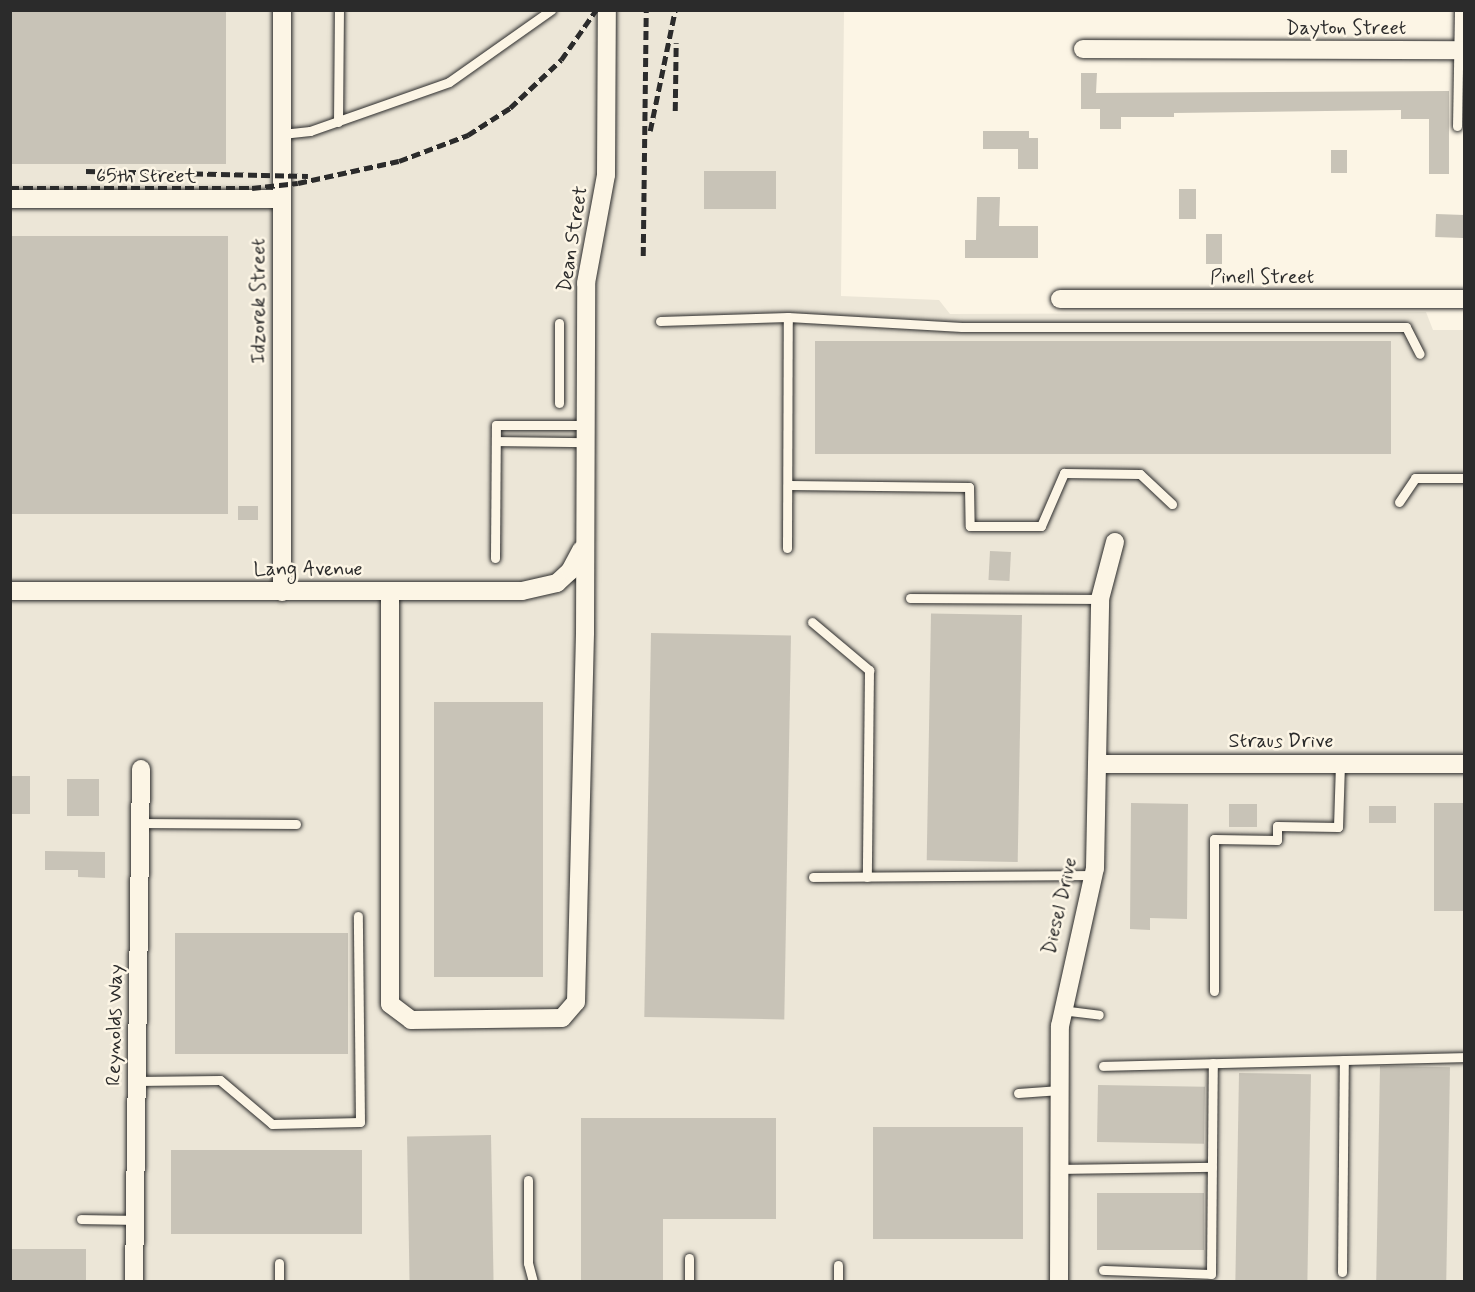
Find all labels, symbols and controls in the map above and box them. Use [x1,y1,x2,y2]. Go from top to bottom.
street label: Dayton Street [1284,16,1408,40]
street label: 65th Street [96,164,196,188]
street label: Dean Street [553,185,593,293]
street label: Idzorek Street [247,237,271,365]
street label: Pinell Street [1208,265,1316,289]
street label: Lang Avenue [252,557,364,581]
street label: Straus Drive [1229,729,1333,753]
street label: Diesel Drive [1037,855,1083,957]
street label: Reynolds Way [102,964,128,1086]

